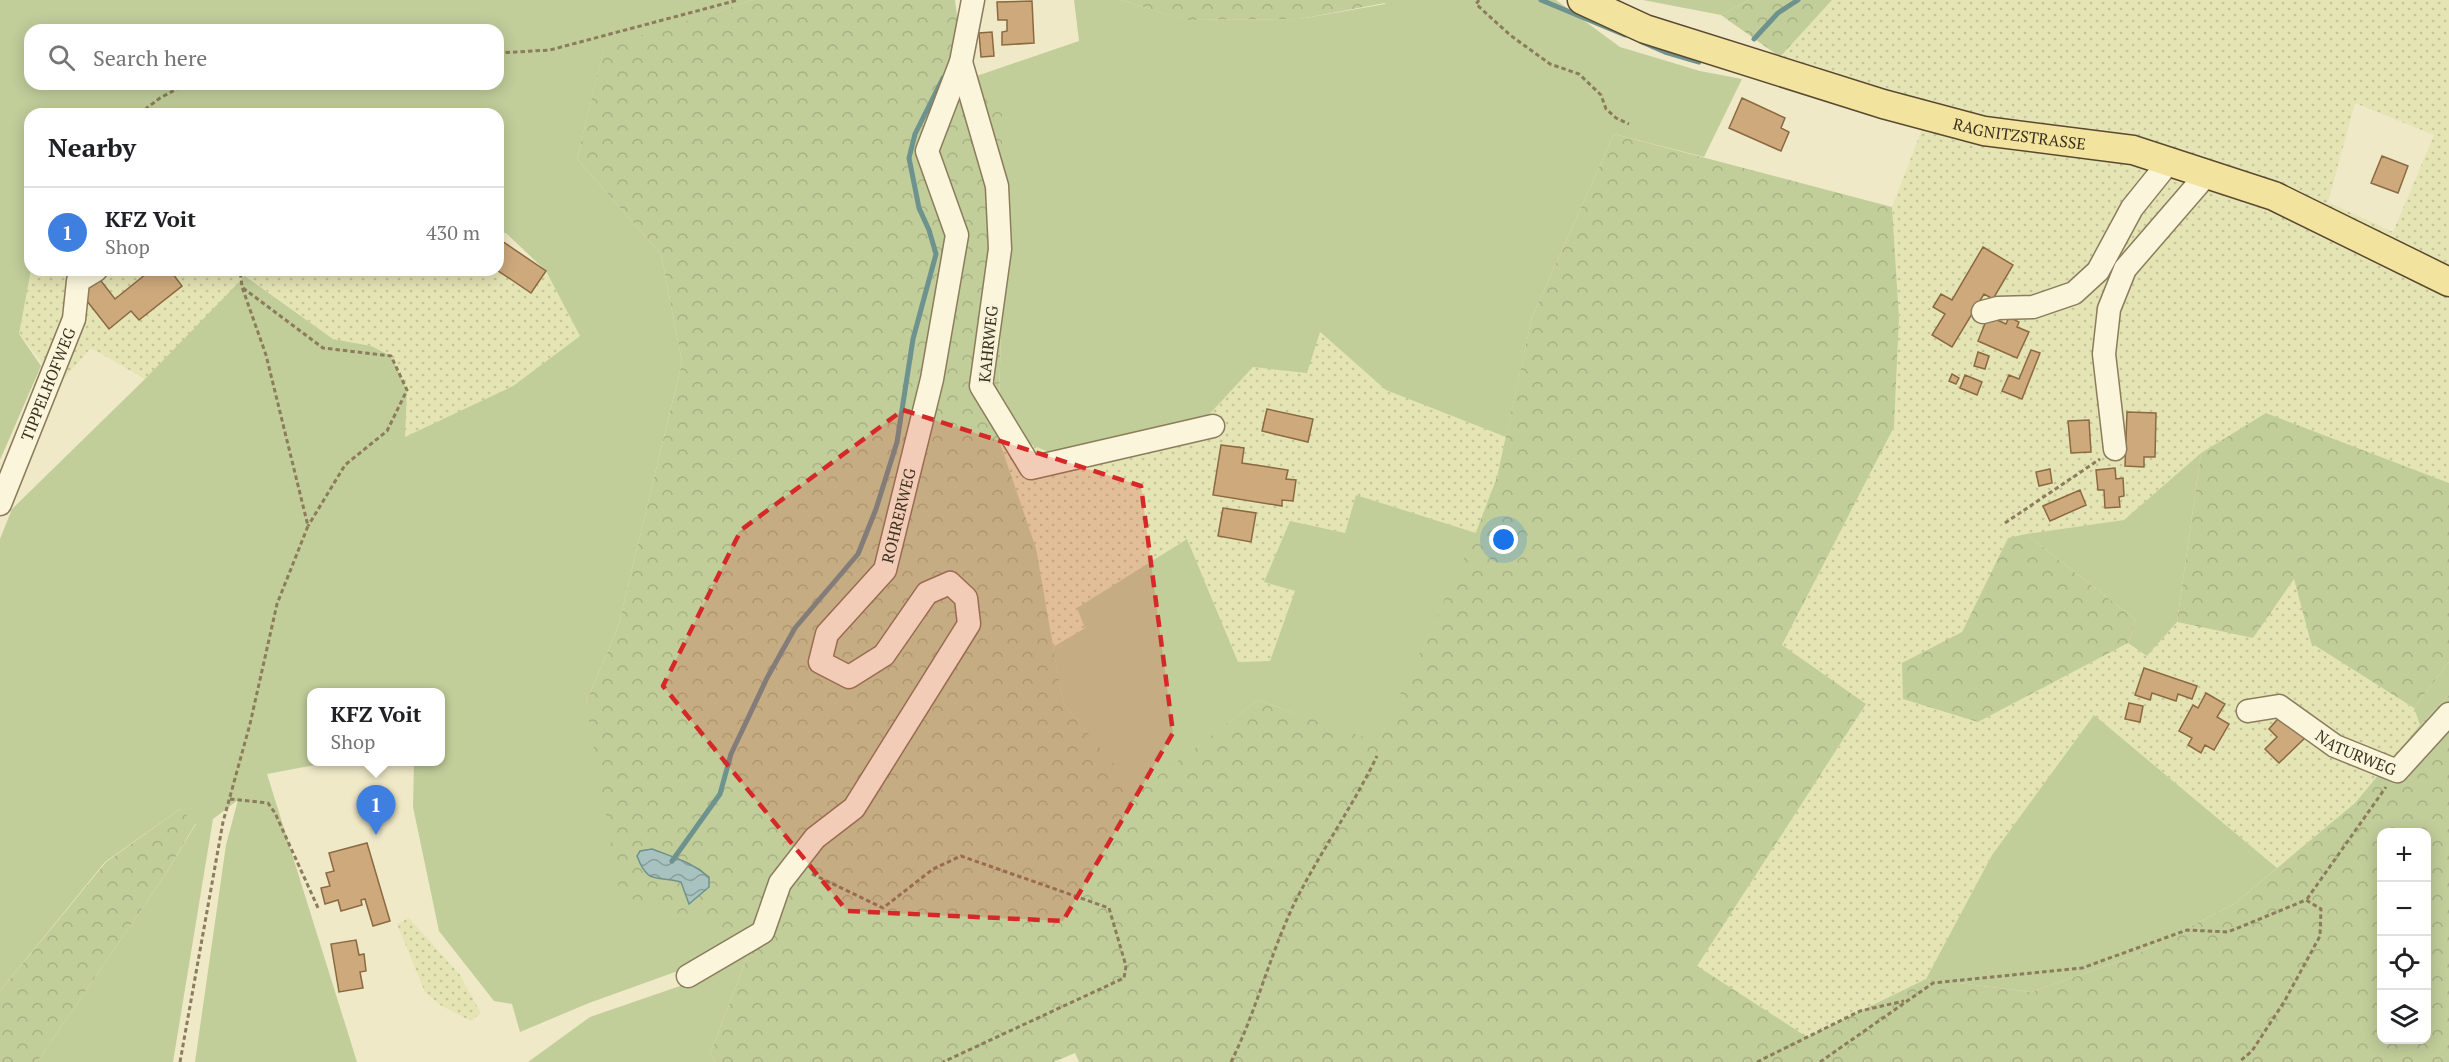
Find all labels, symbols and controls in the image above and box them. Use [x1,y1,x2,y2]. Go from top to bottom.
search box [24,24,504,90]
icon: search [45,41,78,74]
text: Search here [93,43,207,72]
street label: RAGNITZSTRASSE [1951,112,2087,155]
text: Nearby [48,130,136,164]
text: KFZ Voit [105,204,196,233]
text: 1 [62,219,73,246]
text: 430 m [426,219,480,246]
text: Shop [105,233,150,260]
street label: KAHRWEG [973,305,1003,383]
street label: TIPPELHOFWEG [15,324,80,444]
street label: ROHRERWEG [876,466,921,565]
your location [1489,525,1518,554]
popup [307,688,445,766]
text: KFZ Voit [331,699,421,728]
street label: NATURWEG [2311,725,2399,781]
text: Shop [331,728,375,755]
pin: 1 [356,786,395,835]
map controls [2377,828,2431,1044]
button: + [2377,828,2431,882]
button: − [2377,882,2431,936]
button: locate [2377,936,2431,990]
button: layers [2377,990,2431,1044]

